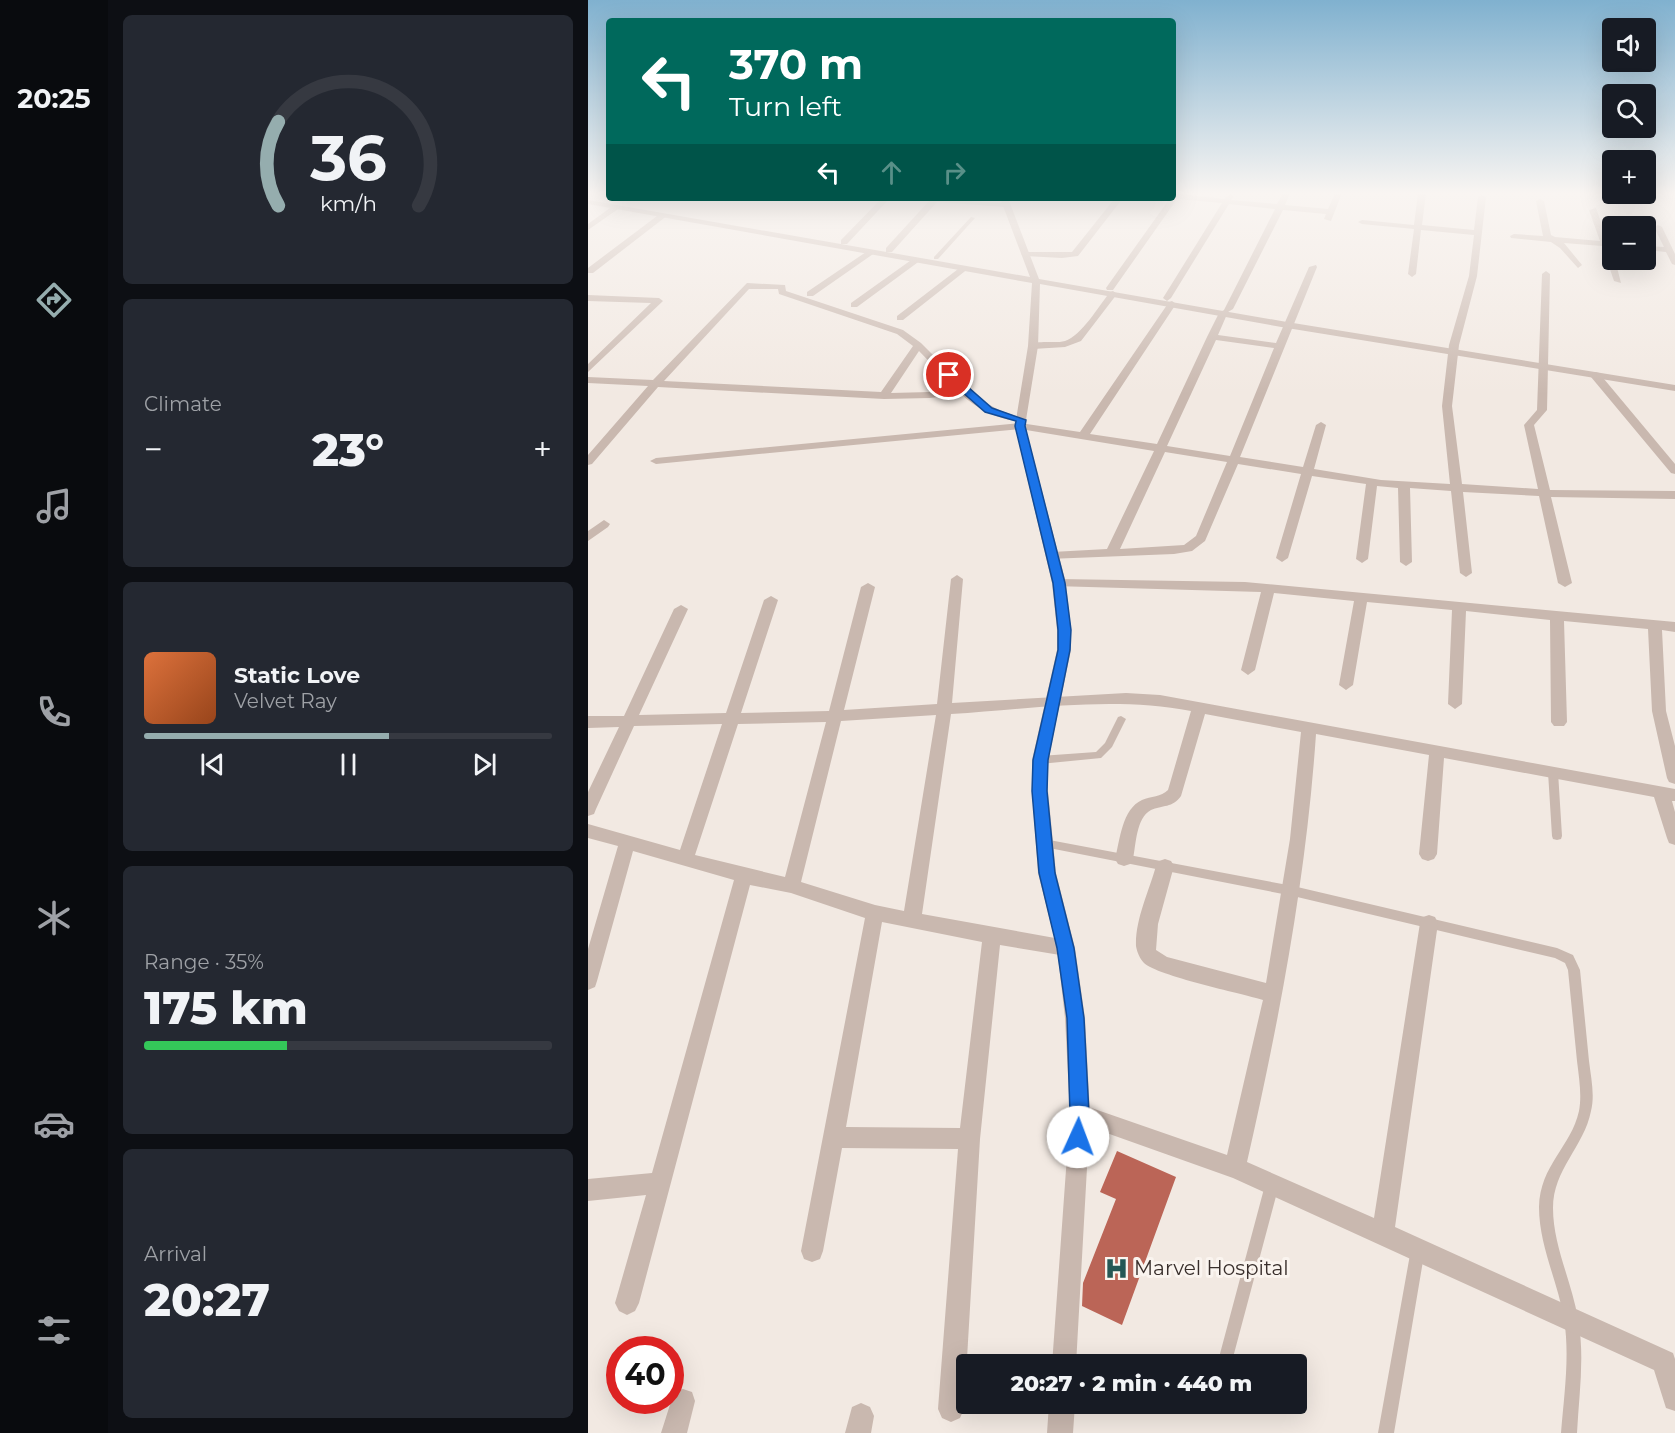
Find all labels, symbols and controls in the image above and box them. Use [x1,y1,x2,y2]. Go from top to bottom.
map controls [1602,18,1656,270]
button: sound [1602,18,1656,72]
text: 370 m [729,38,863,90]
icon: left [630,42,708,120]
text: 20:25 [17,82,91,115]
button: search [1602,84,1656,138]
text: Turn left [729,90,842,123]
text: 36 [309,120,386,196]
button: + [1602,150,1656,204]
icon: left [812,156,845,189]
icon: ahead [875,156,908,189]
icon: right [938,156,971,189]
text: km/h [319,191,377,217]
button: − [1602,216,1656,270]
icon: directions [33,279,75,321]
pin [923,349,974,400]
icon: arrive [932,358,965,391]
text: Climate [144,392,222,416]
text: 23° [312,422,384,477]
text: − [144,429,163,469]
text: + [533,429,552,469]
icon: music [33,485,75,527]
text: Static Love [234,662,360,689]
text: Velvet Ray [234,689,337,713]
icon: phone [33,691,75,733]
icon: previous [196,748,229,781]
icon: pause [332,748,365,781]
icon: next [468,748,501,781]
icon: climate [33,897,75,939]
text: Range · 35% [144,950,264,974]
text: 175 km [144,980,308,1035]
icon: car [33,1103,75,1145]
position arrow [1046,1105,1110,1169]
text: Arrival [144,1242,207,1266]
hospital icon: Marvel Hospital [1103,1255,1129,1281]
place label: Marvel Hospital [1134,1256,1289,1280]
text: 20:27 [144,1272,270,1327]
icon: filters [33,1309,75,1351]
speed limit sign: 40 [606,1336,684,1414]
text: 20:27 · 2 min · 440 m [1011,1370,1252,1397]

